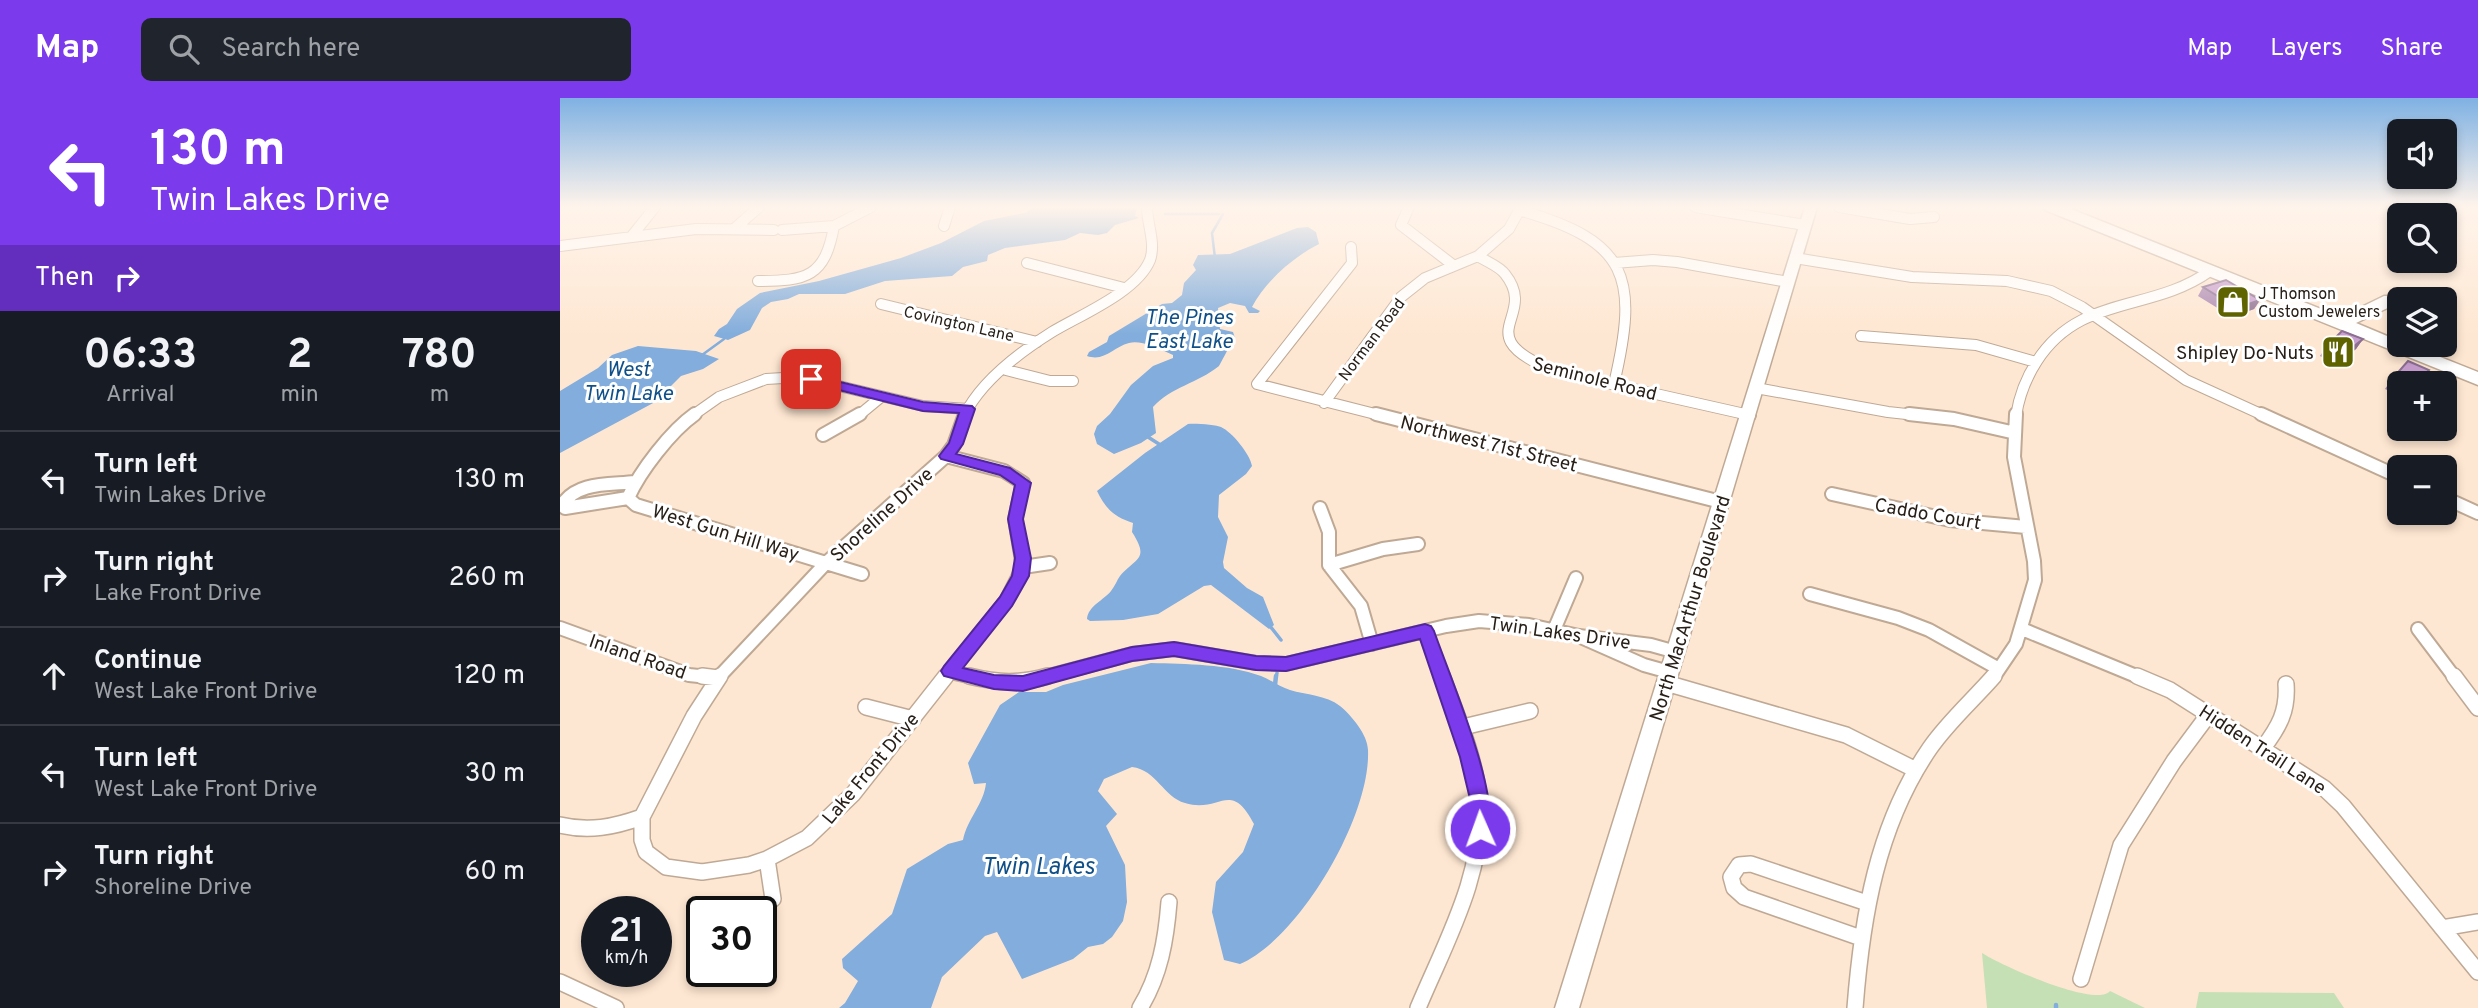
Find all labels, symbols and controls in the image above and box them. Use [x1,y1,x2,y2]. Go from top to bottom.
search box [141,18,631,81]
text: Map [35,28,99,70]
icon: search [165,30,203,68]
text: Search here [221,33,360,66]
text: Map [2187,34,2232,64]
text: Layers [2270,34,2342,64]
text: Share [2380,34,2443,64]
map controls [2387,119,2457,525]
button: sound [2387,119,2457,189]
text: 130 m [150,121,286,183]
icon: left [35,126,126,217]
text: Twin Lakes Drive [150,182,390,222]
button: search [2387,203,2457,273]
icon: right [108,259,146,297]
text: Then [35,262,94,295]
shop icon: J Thomson Custom Jewelers [2214,283,2252,321]
place label: J Thomson Custom Jewelers [2258,285,2380,323]
button: layers [2387,287,2457,357]
street label: Norman Road [1335,295,1410,386]
street label: Covington Lane [901,303,1016,347]
water label: The Pines East Lake [1145,305,1234,356]
text: 06:33 [83,330,197,383]
text: 2 [287,330,312,383]
text: 780 [402,330,477,383]
restaurant icon: Shipley Do-Nuts [2319,333,2357,371]
place label: Shipley Do-Nuts [2176,342,2314,366]
pin [781,349,841,409]
street label: Seminole Road [1530,353,1659,407]
water label: West Twin Lake [583,357,674,408]
icon: arrive [792,360,830,398]
button: + [2387,371,2457,441]
text: Arrival [106,381,175,410]
text: min [281,381,319,410]
text: m [430,381,449,410]
street label: Northwest 71st Street [1397,411,1580,479]
text: Turn left [94,449,198,482]
button: − [2387,455,2457,525]
icon: left [35,461,73,499]
street label: Shoreline Drive [826,463,939,568]
text: 130 m [455,464,525,497]
text: Twin Lakes Drive [94,482,266,511]
street label: North MacArthur Boulevard [1645,493,1737,724]
street label: Caddo Court [1873,494,1983,536]
street label: West Gun Hill Way [649,500,802,568]
text: Turn right [94,547,214,580]
icon: right [35,559,73,597]
text: 260 m [449,562,525,595]
text: Lake Front Drive [94,580,262,609]
street label: Twin Lakes Drive [1488,612,1632,656]
street label: Inland Road [586,630,689,686]
text: Continue [94,645,202,678]
icon: ahead [35,657,73,695]
text: 120 m [455,660,525,693]
text: West Lake Front Drive [94,678,317,707]
street label: Hidden Trail Lane [2194,701,2330,801]
street label: Lake Front Drive [818,708,925,830]
text: Turn left [94,743,198,776]
icon: left [35,755,73,793]
text: 30 m [465,758,525,791]
text: West Lake Front Drive [94,776,317,805]
position arrow [1443,792,1517,866]
text: Turn right [94,841,214,874]
icon: right [35,853,73,891]
water label: Twin Lakes [982,853,1096,883]
text: 60 m [465,856,525,889]
text: Shoreline Drive [94,874,252,903]
speed limit sign: 30 [686,896,777,987]
text: 21 [609,910,644,954]
text: km/h [605,947,648,970]

